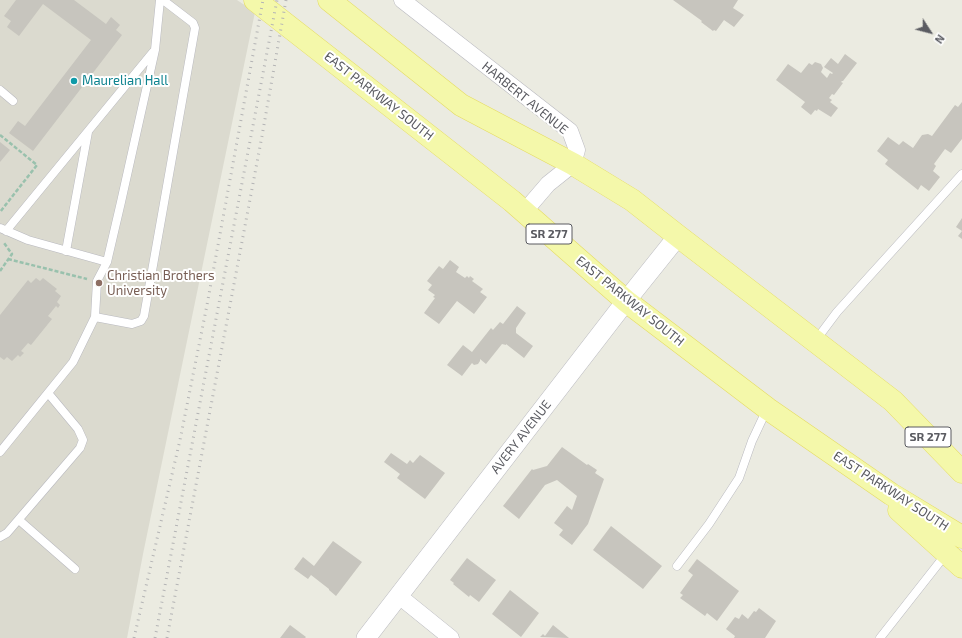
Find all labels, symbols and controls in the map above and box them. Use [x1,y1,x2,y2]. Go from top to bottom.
north arrow [910,12,950,52]
text: N [933,32,948,46]
street label: EAST PARKWAY SOUTH [321,48,437,144]
street label: HARBERT AVENUE [479,58,571,138]
place label: Maurelian Hall [82,73,168,89]
marker: Maurelian Hall [69,76,79,86]
road number: SR 277 [526,224,572,244]
street label: EAST PARKWAY SOUTH [573,253,687,349]
place label: Christian Brothers University [107,268,215,299]
marker: Christian Brothers University [94,278,104,288]
street label: AVERY AVENUE [487,397,555,477]
road number: SR 277 [905,427,951,447]
street label: EAST PARKWAY SOUTH [830,448,952,534]

